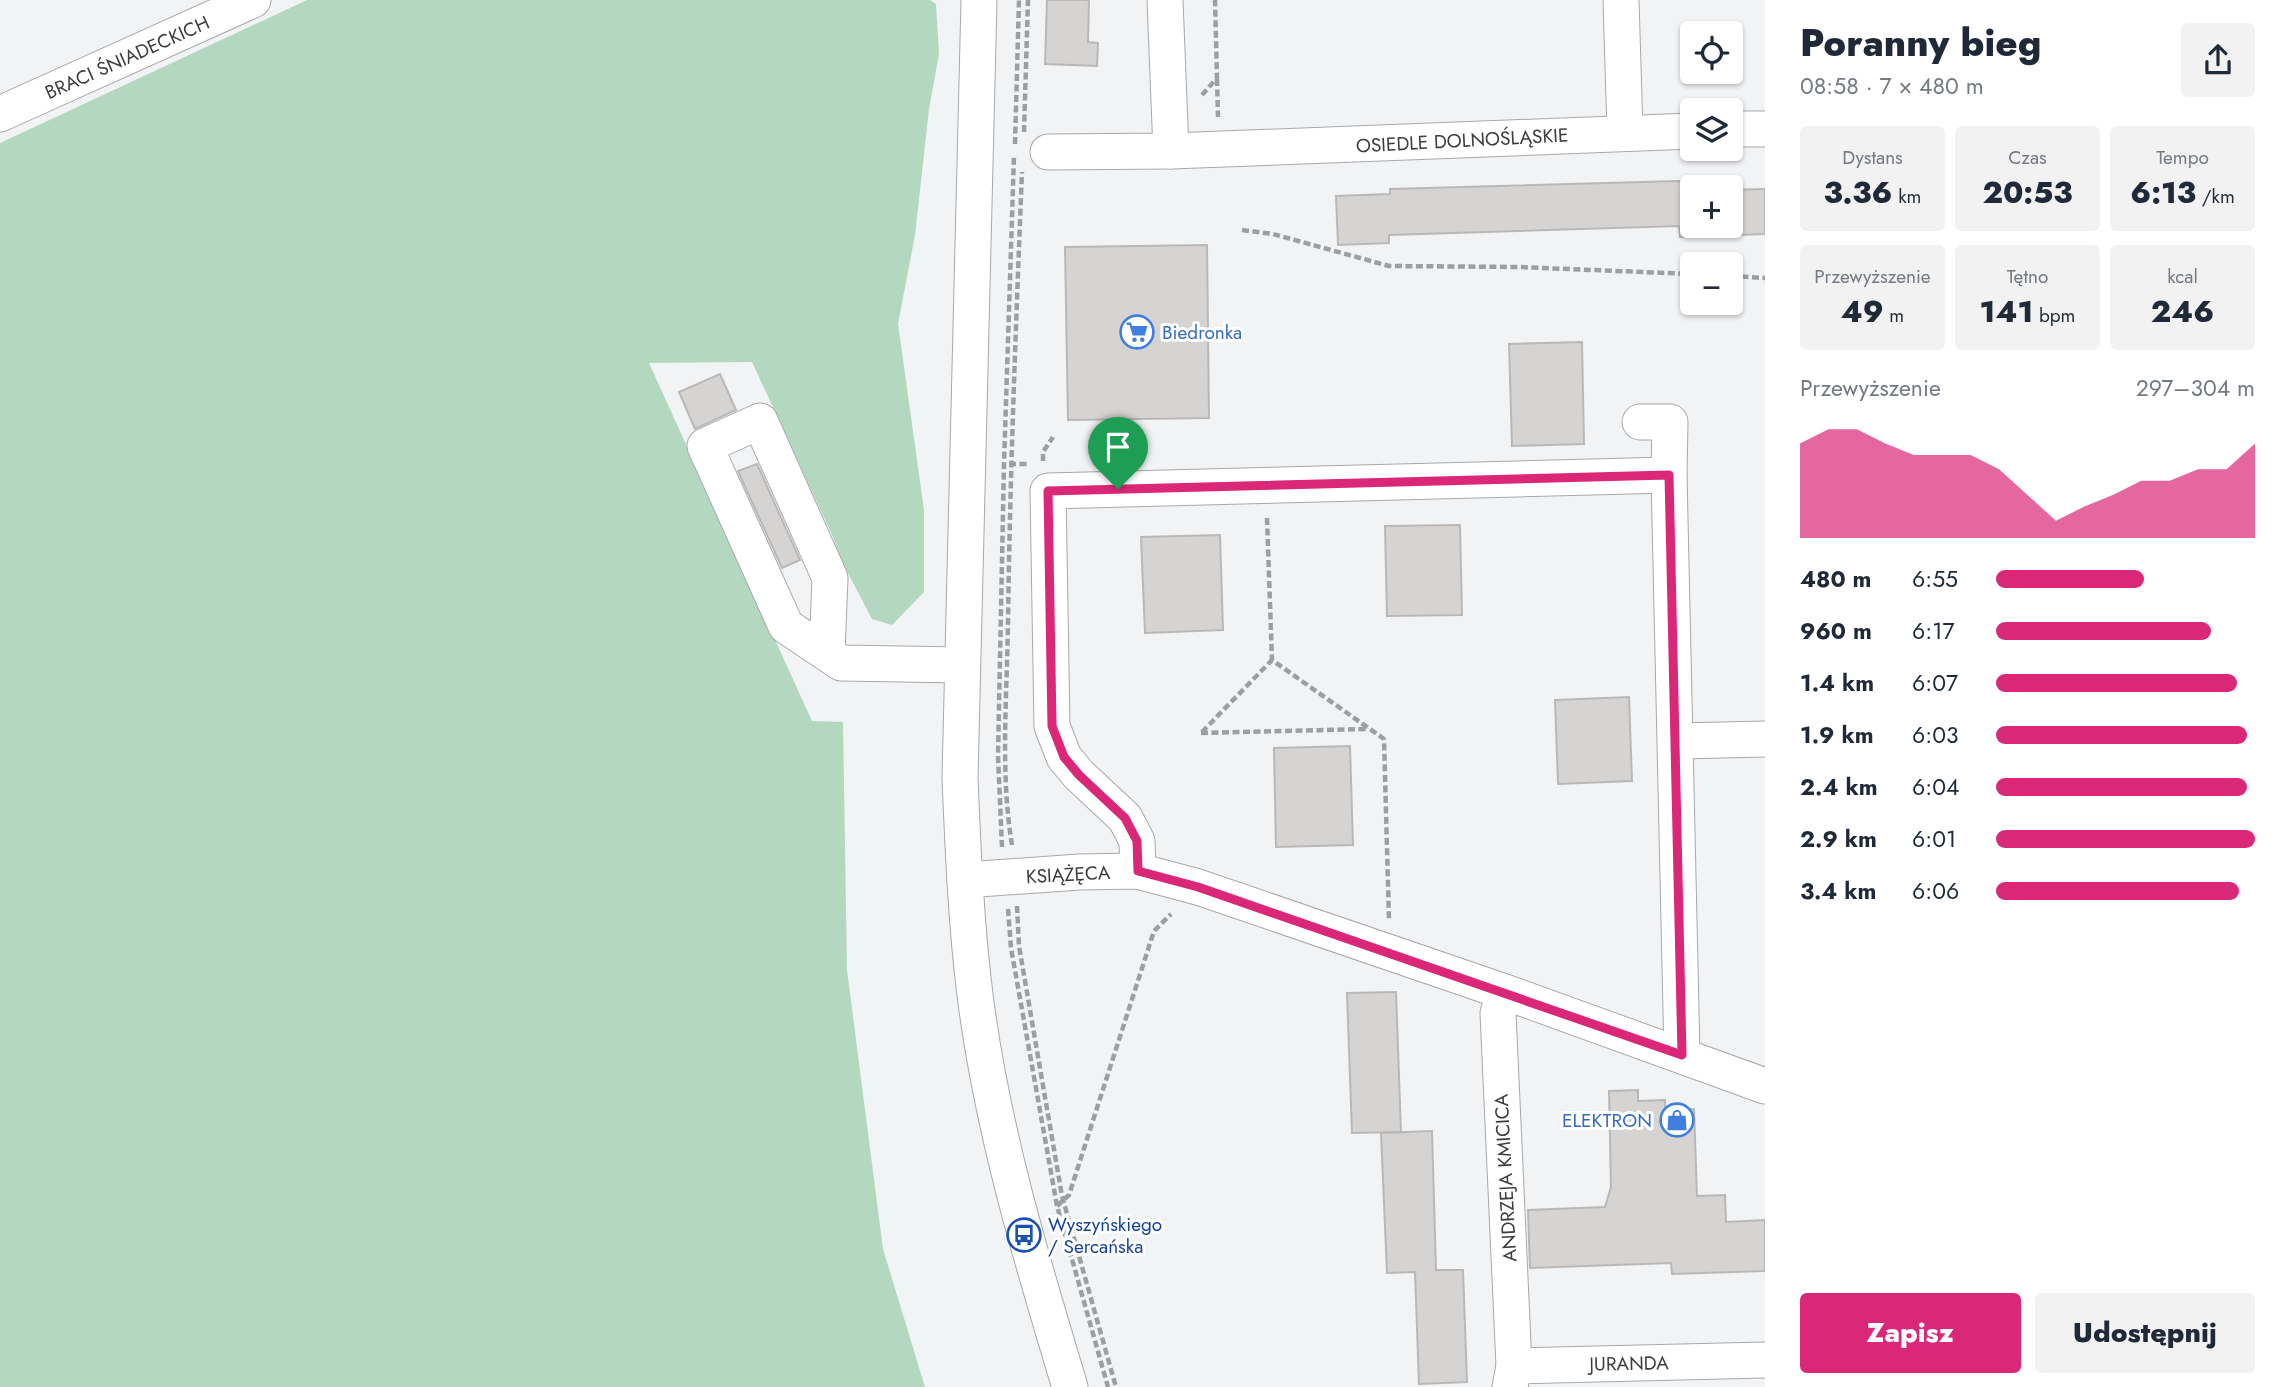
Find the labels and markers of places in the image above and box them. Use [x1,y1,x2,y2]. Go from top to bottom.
supermarket icon: Biedronka [1118,313,1156,351]
place label: Biedronka [1162,319,1242,346]
pin [1088,417,1148,489]
shop icon: ELEKTRON [1658,1101,1696,1139]
place label: ELEKTRON [1562,1107,1652,1134]
place label: Wyszyńskiego / Sercańska [1048,1211,1162,1260]
bus stop icon: Wyszyńskiego / Sercańska [1005,1216,1043,1254]

